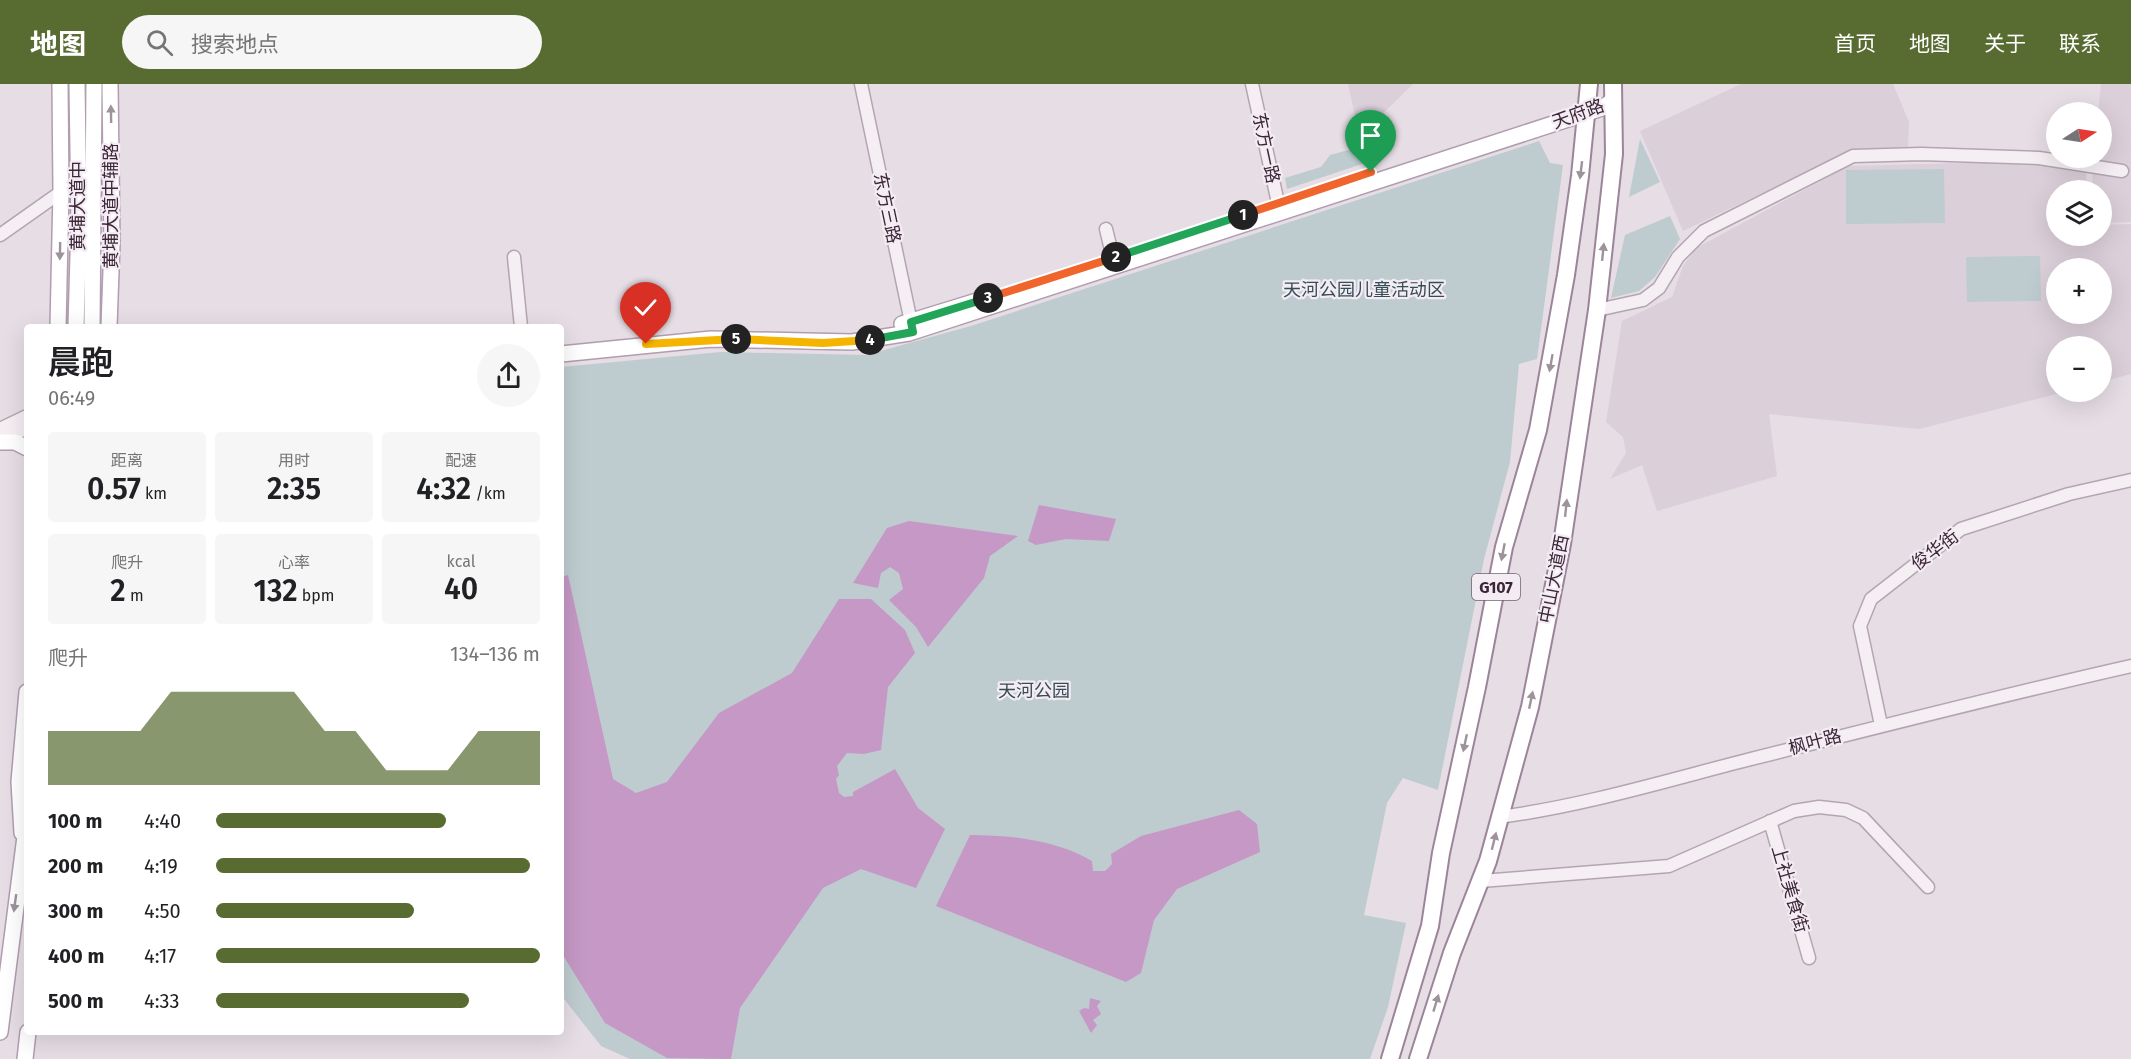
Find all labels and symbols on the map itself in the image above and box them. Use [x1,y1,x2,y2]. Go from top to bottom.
street label: 天府路 [1549,94,1607,134]
north arrow [2046,102,2112,168]
one-way arrow [106,104,116,123]
street label: 东方一路 [1248,110,1284,186]
pin [1345,110,1396,172]
street label: 黄埔大道中辅路 [100,143,122,269]
street label: 黄埔大道中 [67,161,89,251]
one-way arrow [1576,161,1586,180]
street label: 东方三路 [869,170,905,246]
pin: 1 [1228,200,1258,230]
one-way arrow [55,241,65,260]
pin: 2 [1101,242,1131,272]
one-way arrow [1598,243,1608,262]
park label: 天河公园儿童活动区 [1283,279,1445,301]
pin [620,282,671,344]
pin: 3 [973,283,1003,313]
pin: 5 [721,324,751,354]
pin: 4 [855,325,885,355]
one-way arrow [1546,354,1555,373]
one-way arrow [1561,499,1571,518]
street label: 俊华街 [1907,525,1963,575]
street label: 中山大道西 [1535,533,1573,625]
one-way arrow [1498,543,1507,562]
road number: G107 [1472,574,1520,600]
park label: 天河公园 [998,680,1070,702]
one-way arrow [1527,690,1536,709]
street label: 枫叶路 [1786,724,1844,760]
one-way arrow [1460,734,1470,752]
one-way arrow [1489,832,1499,851]
street label: 上社美食街 [1767,843,1813,935]
one-way arrow [10,893,19,912]
one-way arrow [1432,994,1441,1012]

